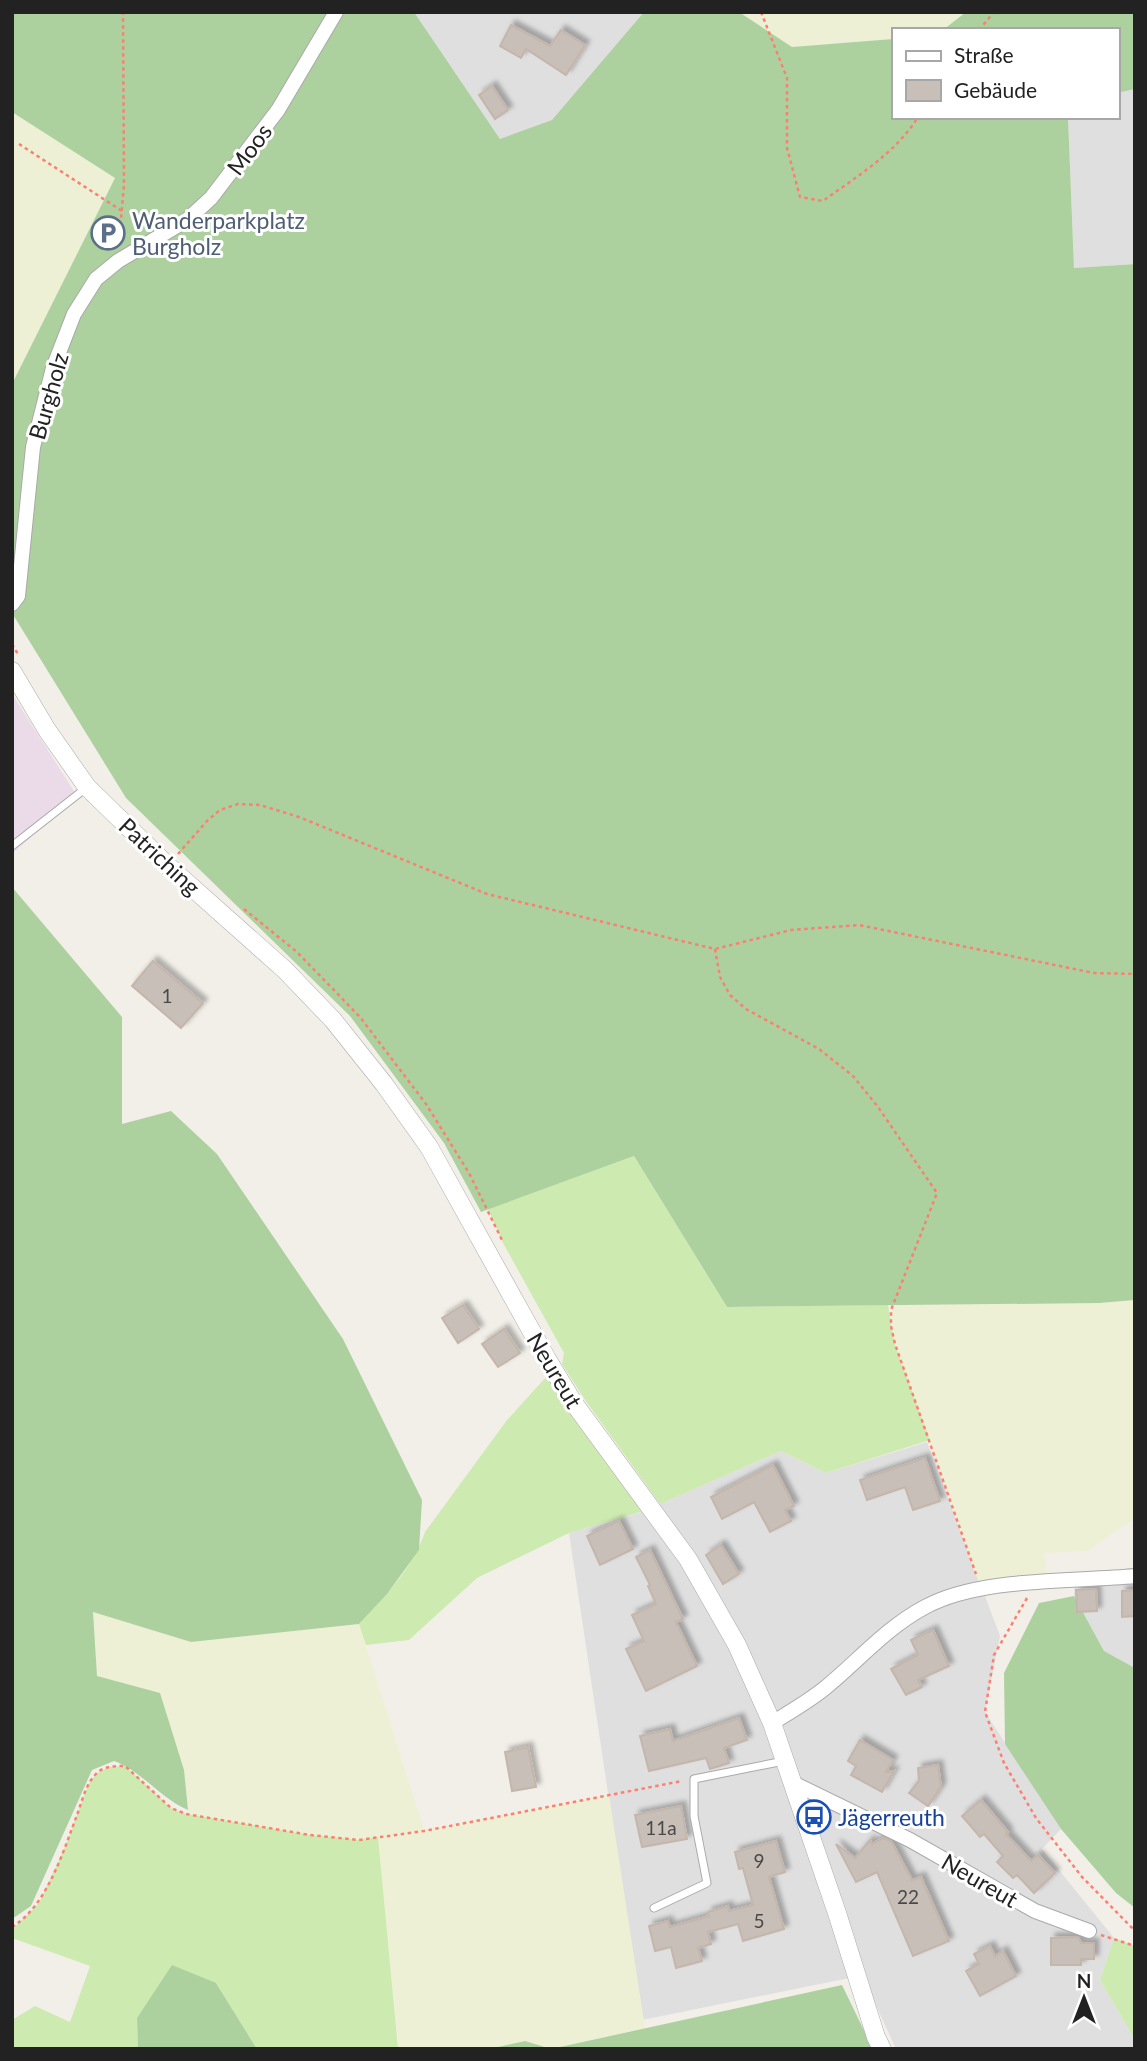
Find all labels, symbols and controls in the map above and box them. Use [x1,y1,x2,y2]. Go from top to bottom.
legend [892,28,1119,119]
text: Straße [954,42,1014,67]
text: Gebäude [954,77,1037,102]
street label: Moos [221,118,277,180]
place label: Wanderparkplatz Burgholz [132,206,305,260]
parking icon: Wanderparkplatz Burgholz [89,214,127,252]
street label: Burgholz [22,349,74,443]
street label: Patriching [114,811,207,901]
house number: 1 [161,984,173,1007]
street label: Neureut [522,1327,589,1414]
bus stop icon: Jägerreuth [795,1798,833,1836]
place label: Jägerreuth [838,1803,945,1831]
house number: 11a [645,1816,677,1839]
street label: Neureut [937,1847,1024,1913]
house number: 9 [753,1849,765,1872]
house number: 22 [897,1885,919,1908]
house number: 5 [753,1909,765,1932]
north arrow [1049,1963,1119,2033]
text: N [1077,1969,1091,1992]

